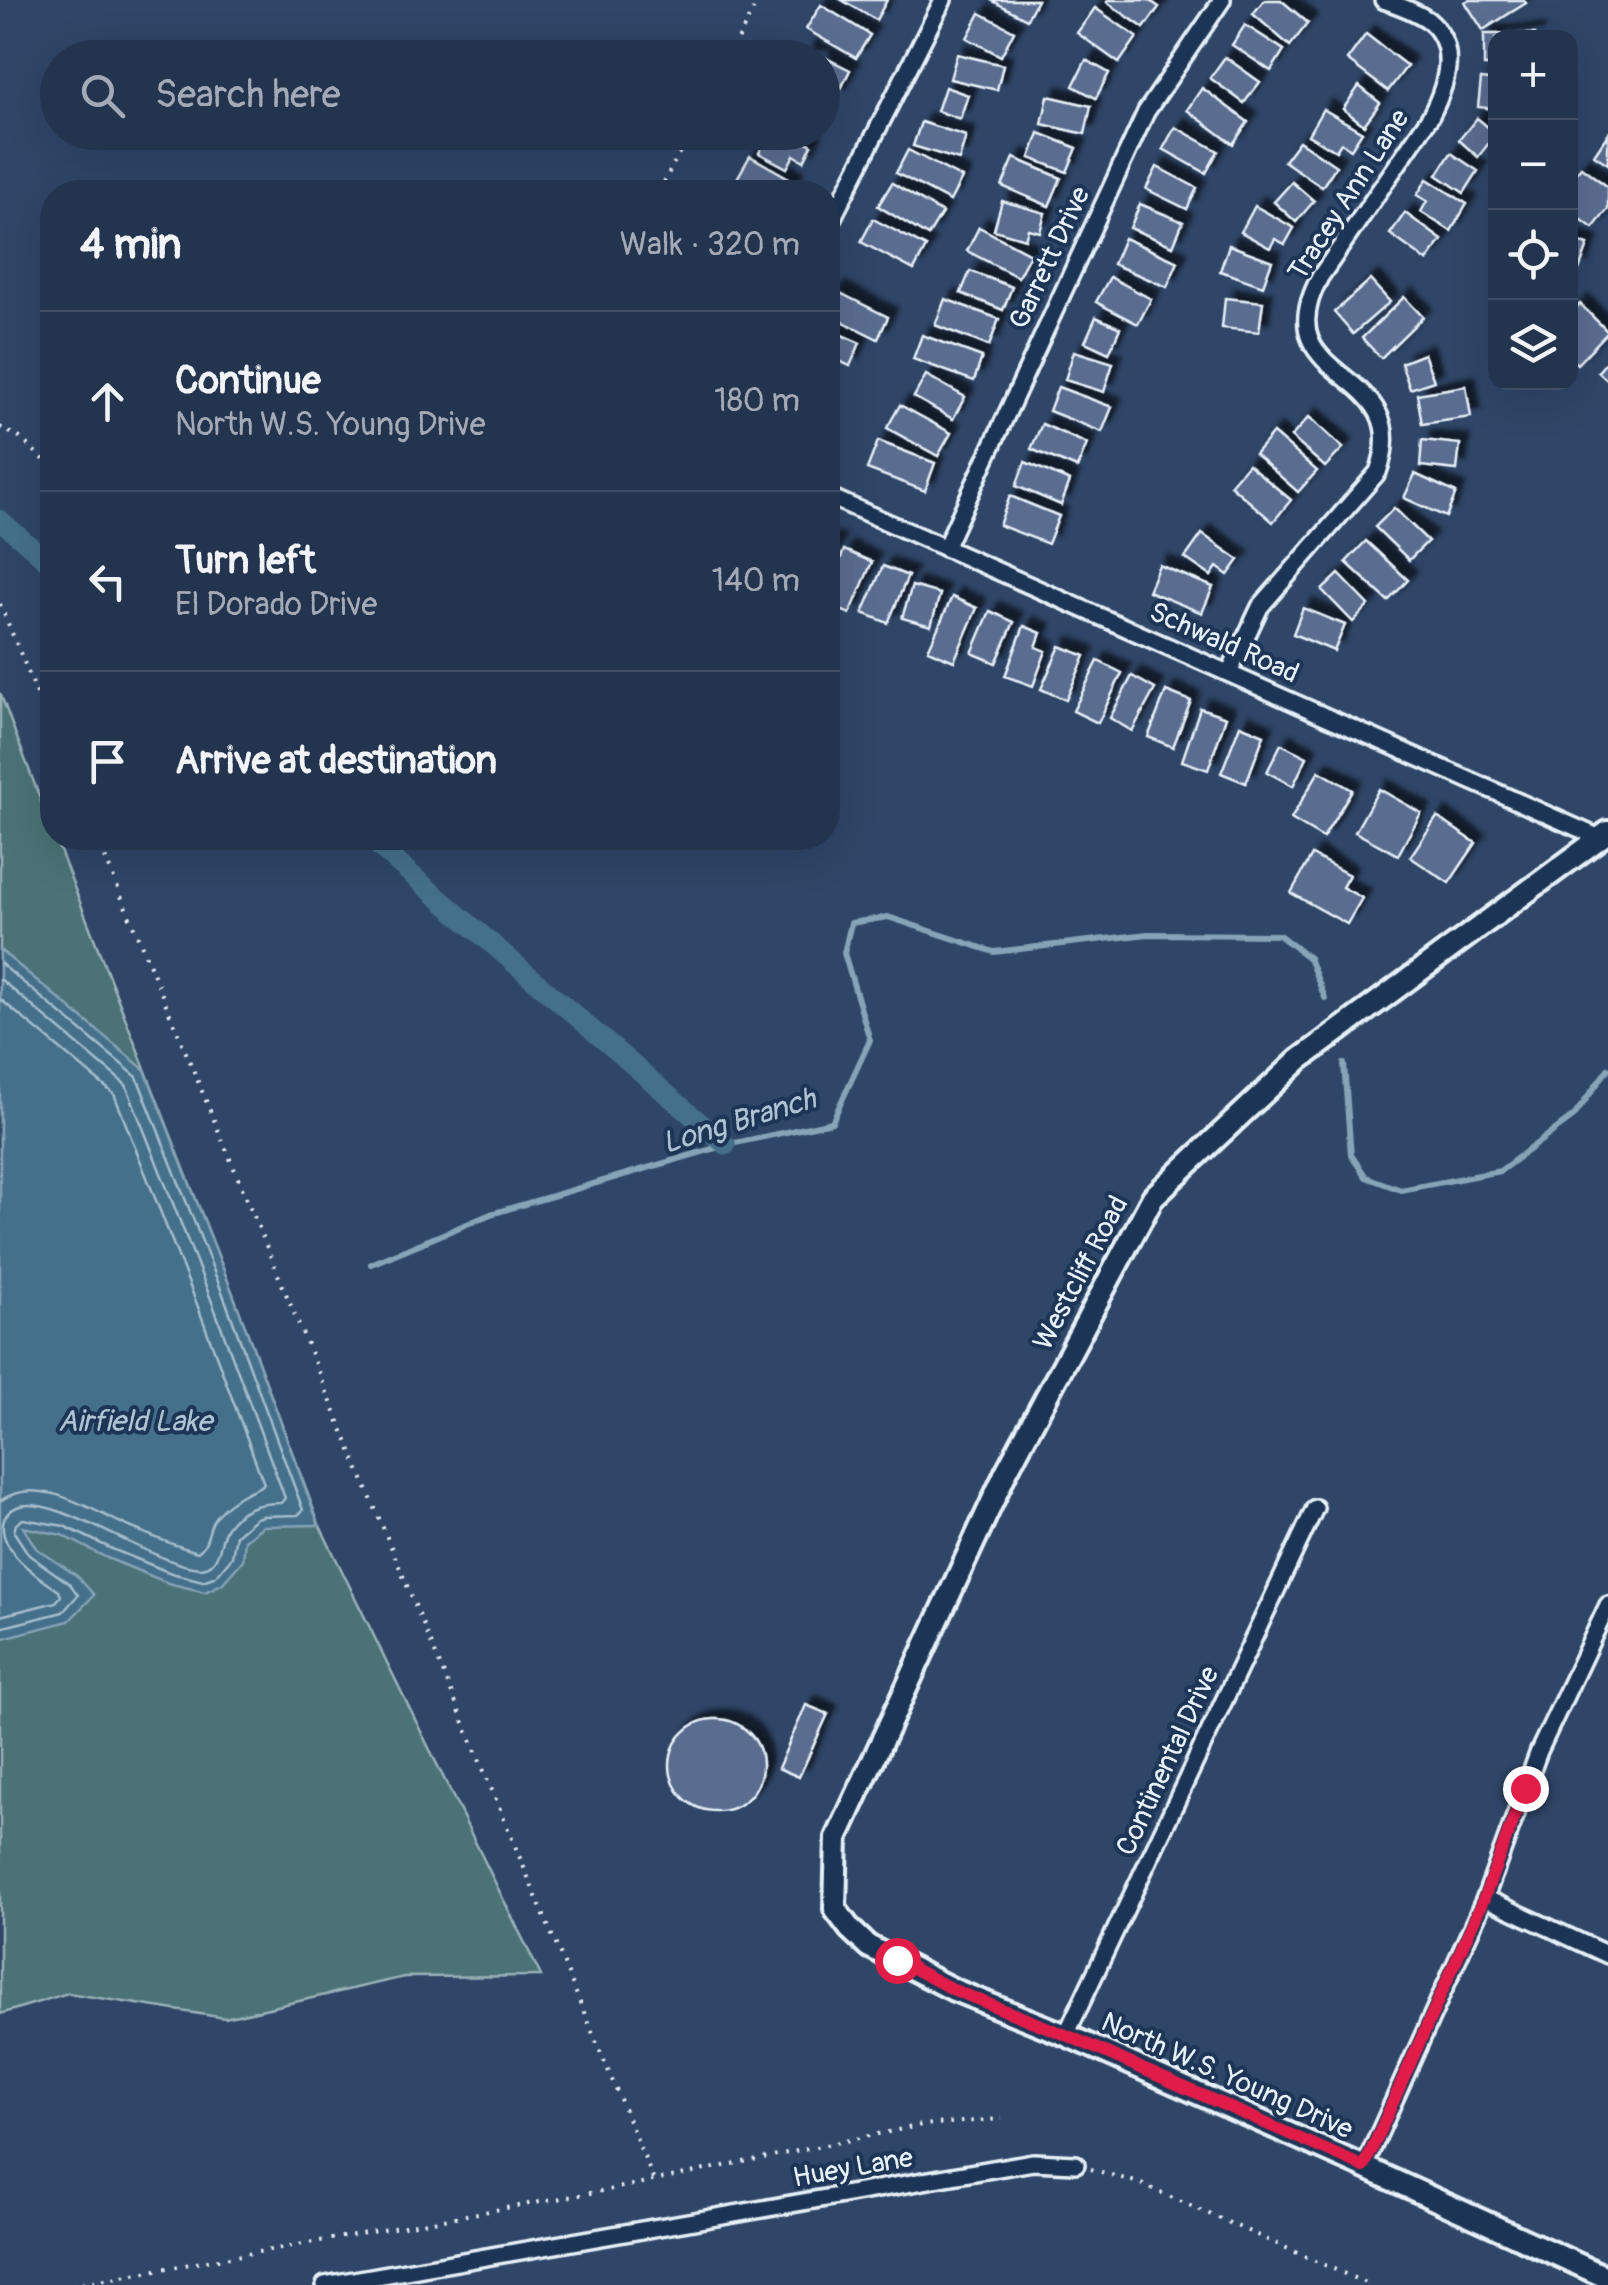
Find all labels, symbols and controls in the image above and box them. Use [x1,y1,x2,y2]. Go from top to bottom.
map controls [1488,30,1578,390]
button: + [1488,30,1578,120]
search box [40,40,840,150]
icon: search [75,68,130,123]
text: Search here [155,71,341,119]
street label: Tracey Ann Lane [1281,103,1418,287]
button: − [1488,120,1578,210]
street label: Garrett Drive [1002,181,1098,335]
button: locate [1488,210,1578,300]
text: 4 min [80,219,182,271]
text: Walk · 320 m [620,225,800,265]
button: layers [1488,300,1578,390]
text: Continue [175,357,321,405]
icon: ahead [80,374,135,429]
text: 180 m [714,381,800,421]
text: North W.S. Young Drive [175,405,486,445]
text: Turn left [175,537,316,585]
icon: left [80,554,135,609]
text: 140 m [712,561,800,601]
text: El Dorado Drive [175,585,377,625]
street label: Schwald Road [1144,594,1304,692]
icon: arrive [80,734,135,789]
text: Arrive at destination [175,737,497,785]
water label: Long Branch [658,1080,822,1162]
street label: Westcliff Road [1026,1190,1136,1356]
water label: Airfield Lake [58,1403,215,1440]
street label: Continental Drive [1109,1660,1227,1861]
route end [1503,1766,1549,1812]
route start [875,1938,921,1984]
street label: North W.S. Young Drive [1096,2005,1358,2147]
street label: Huey Lane [790,2140,916,2196]

